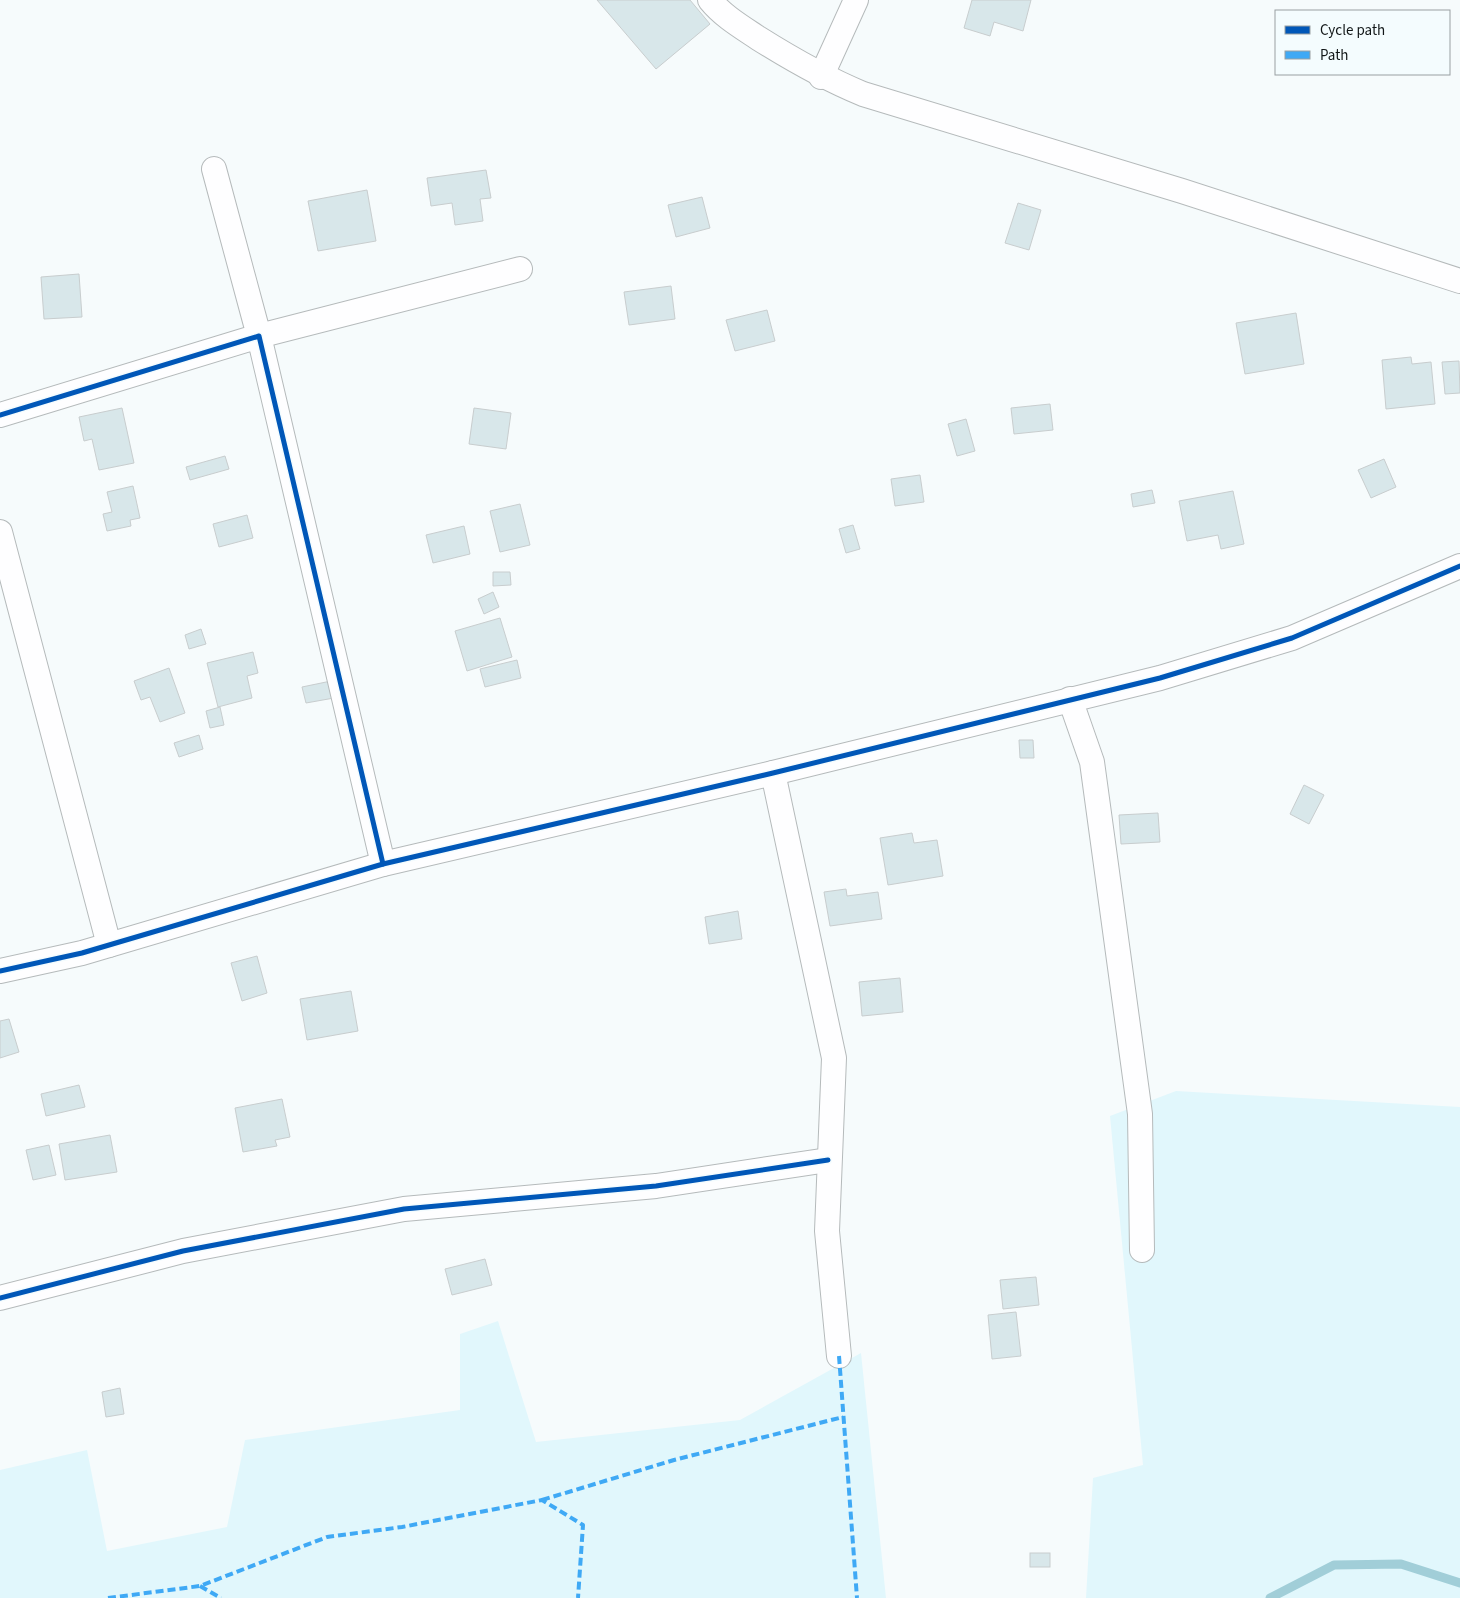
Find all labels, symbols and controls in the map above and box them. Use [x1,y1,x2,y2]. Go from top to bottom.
legend [1275,10,1450,75]
text: Cycle path [1320,20,1385,41]
text: Path [1320,45,1348,66]

